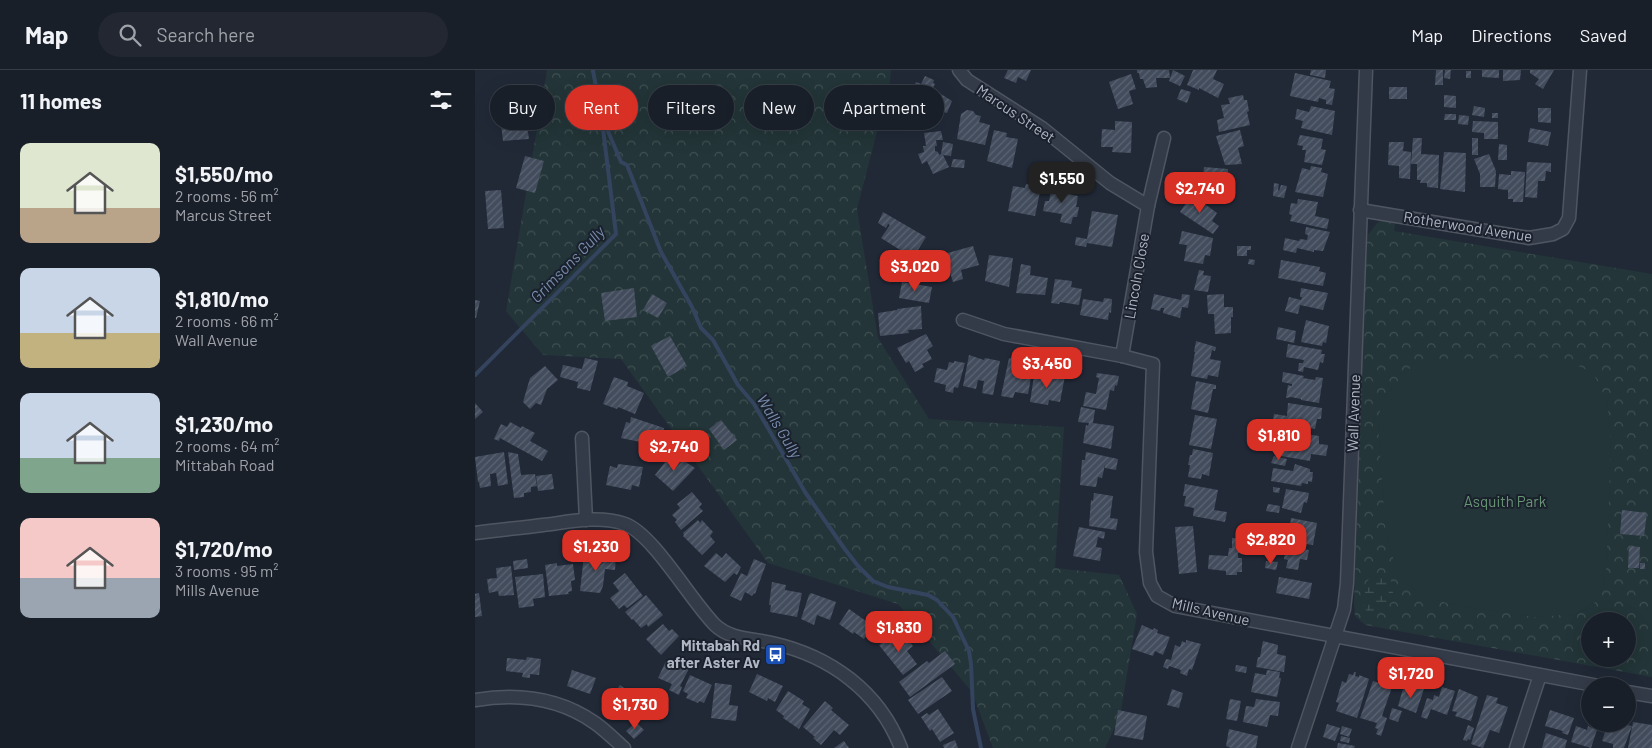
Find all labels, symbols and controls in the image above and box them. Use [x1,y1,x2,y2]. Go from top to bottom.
search box [98,12,448,57]
text: Map [25,20,68,49]
icon: search [116,21,144,49]
text: Search here [156,23,255,46]
text: Map [1411,24,1443,46]
text: Directions [1471,24,1552,46]
text: Saved [1580,24,1627,46]
street label: Marcus Street [973,80,1059,146]
chip: Buy [490,85,555,130]
chip: Rent [565,85,638,130]
chip: Filters [648,85,734,130]
chip: New [744,85,814,130]
chip: Apartment [824,85,944,130]
icon: filters [427,86,455,114]
text: 11 homes [20,88,102,113]
text: $1,550/mo [175,161,273,186]
pin: $1,550 [1021,162,1103,204]
icon: home [60,163,120,223]
text: $1,550 [1039,168,1085,187]
pin: $2,740 [1159,172,1241,214]
text: $2,740 [1175,178,1225,197]
text: 2 rooms · 56 m² [175,186,279,205]
text: Marcus Street [175,205,272,224]
street label: Rotherwood Avenue [1402,207,1534,245]
water label: Grimsons Gully [526,221,609,306]
street label: Lincoln Close [1120,232,1152,320]
pin: $3,020 [874,250,956,292]
text: $3,020 [891,256,939,275]
text: $1,810/mo [175,286,269,311]
icon: home [60,288,120,348]
text: 2 rooms · 66 m² [175,311,279,330]
text: Wall Avenue [175,330,258,349]
pin: $3,450 [1006,346,1088,389]
text: $3,450 [1022,353,1072,372]
street label: Wall Avenue [1343,374,1363,452]
water label: Walls Gully [754,391,807,462]
text: $1,230/mo [175,411,273,436]
icon: home [60,413,120,473]
pin: $1,810 [1238,418,1320,461]
text: $1,810 [1258,425,1300,444]
pin: $2,740 [633,430,715,472]
text: 2 rooms · 64 m² [175,436,279,455]
text: $2,740 [649,436,699,455]
text: Mittabah Road [175,455,274,474]
park label: Asquith Park [1464,492,1547,510]
pin: $2,820 [1230,522,1312,565]
text: $2,820 [1246,529,1296,548]
pin: $1,230 [555,530,637,572]
text: $1,720/mo [175,536,273,561]
text: $1,230 [573,536,619,555]
icon: home [60,538,120,598]
text: 3 rooms · 95 m² [175,561,279,580]
text: Mills Avenue [175,580,260,599]
street label: Mills Avenue [1170,593,1252,629]
pin: $1,830 [858,610,940,653]
map controls [1581,612,1636,732]
button: + [1581,612,1636,667]
text: $1,830 [876,617,922,636]
place label: Mittabah Rd after Aster Av [667,636,760,671]
bus stop icon: Mittabah Rd after Aster Av [764,642,788,666]
pin: $1,720 [1370,656,1452,699]
text: $1,720 [1388,663,1434,682]
button: − [1581,677,1636,732]
pin: $1,730 [594,688,676,730]
text: $1,730 [613,694,657,713]

